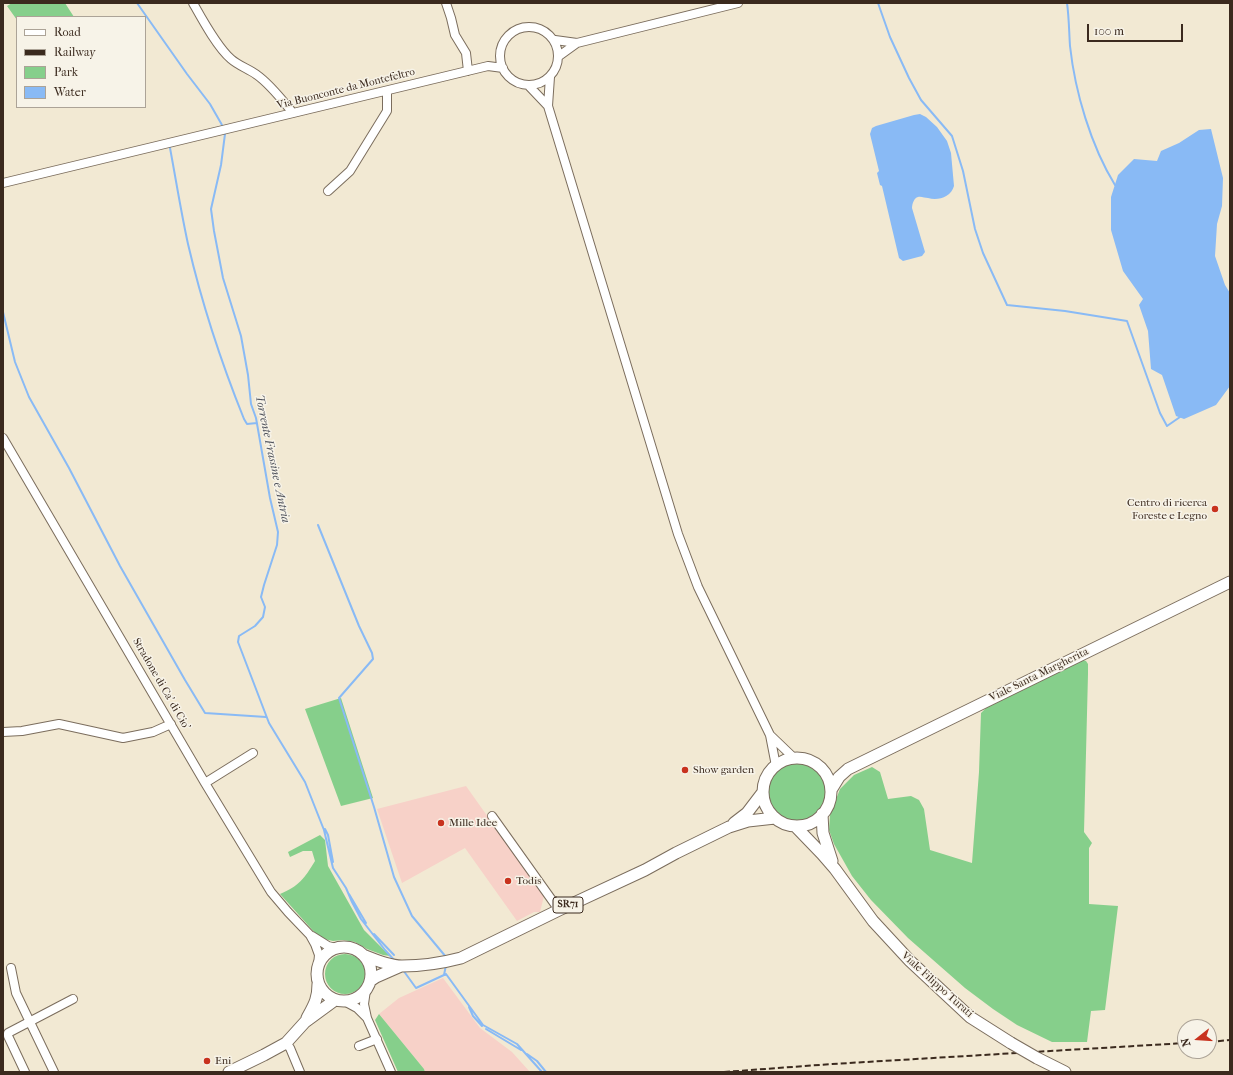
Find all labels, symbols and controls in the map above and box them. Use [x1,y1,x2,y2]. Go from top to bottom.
legend [16,16,146,108]
scale bar [1089,16,1185,42]
text: 100 m [1094,24,1124,38]
text: Road [54,25,81,39]
text: Railway [54,45,96,59]
text: Park [54,65,78,79]
street label: Via Buonconte da Montefeltro [276,65,416,113]
text: Water [54,85,86,99]
water label: Torrente Frassine e Antria [251,394,293,524]
place label: Centro di ricerca Foreste e Legno [1127,496,1207,522]
marker: Centro di ricerca Foreste e Legno [1210,504,1220,514]
street label: Stradone di Ca' di Cio' [129,636,193,732]
street label: Viale Santa Margherita [987,645,1091,705]
place label: Show garden [693,763,754,777]
marker: Show garden [680,765,690,775]
place label: Mille Idee [449,816,497,830]
marker: Mille Idee [436,818,446,828]
place label: Todis [516,874,541,888]
marker: Todis [503,876,513,886]
road number: SR71 [553,897,583,913]
street label: Viale Filippo Turati [898,949,976,1021]
north arrow [1177,1019,1217,1059]
text: N [1179,1036,1193,1048]
place label: Eni [215,1054,231,1068]
marker: Eni [202,1056,212,1066]

